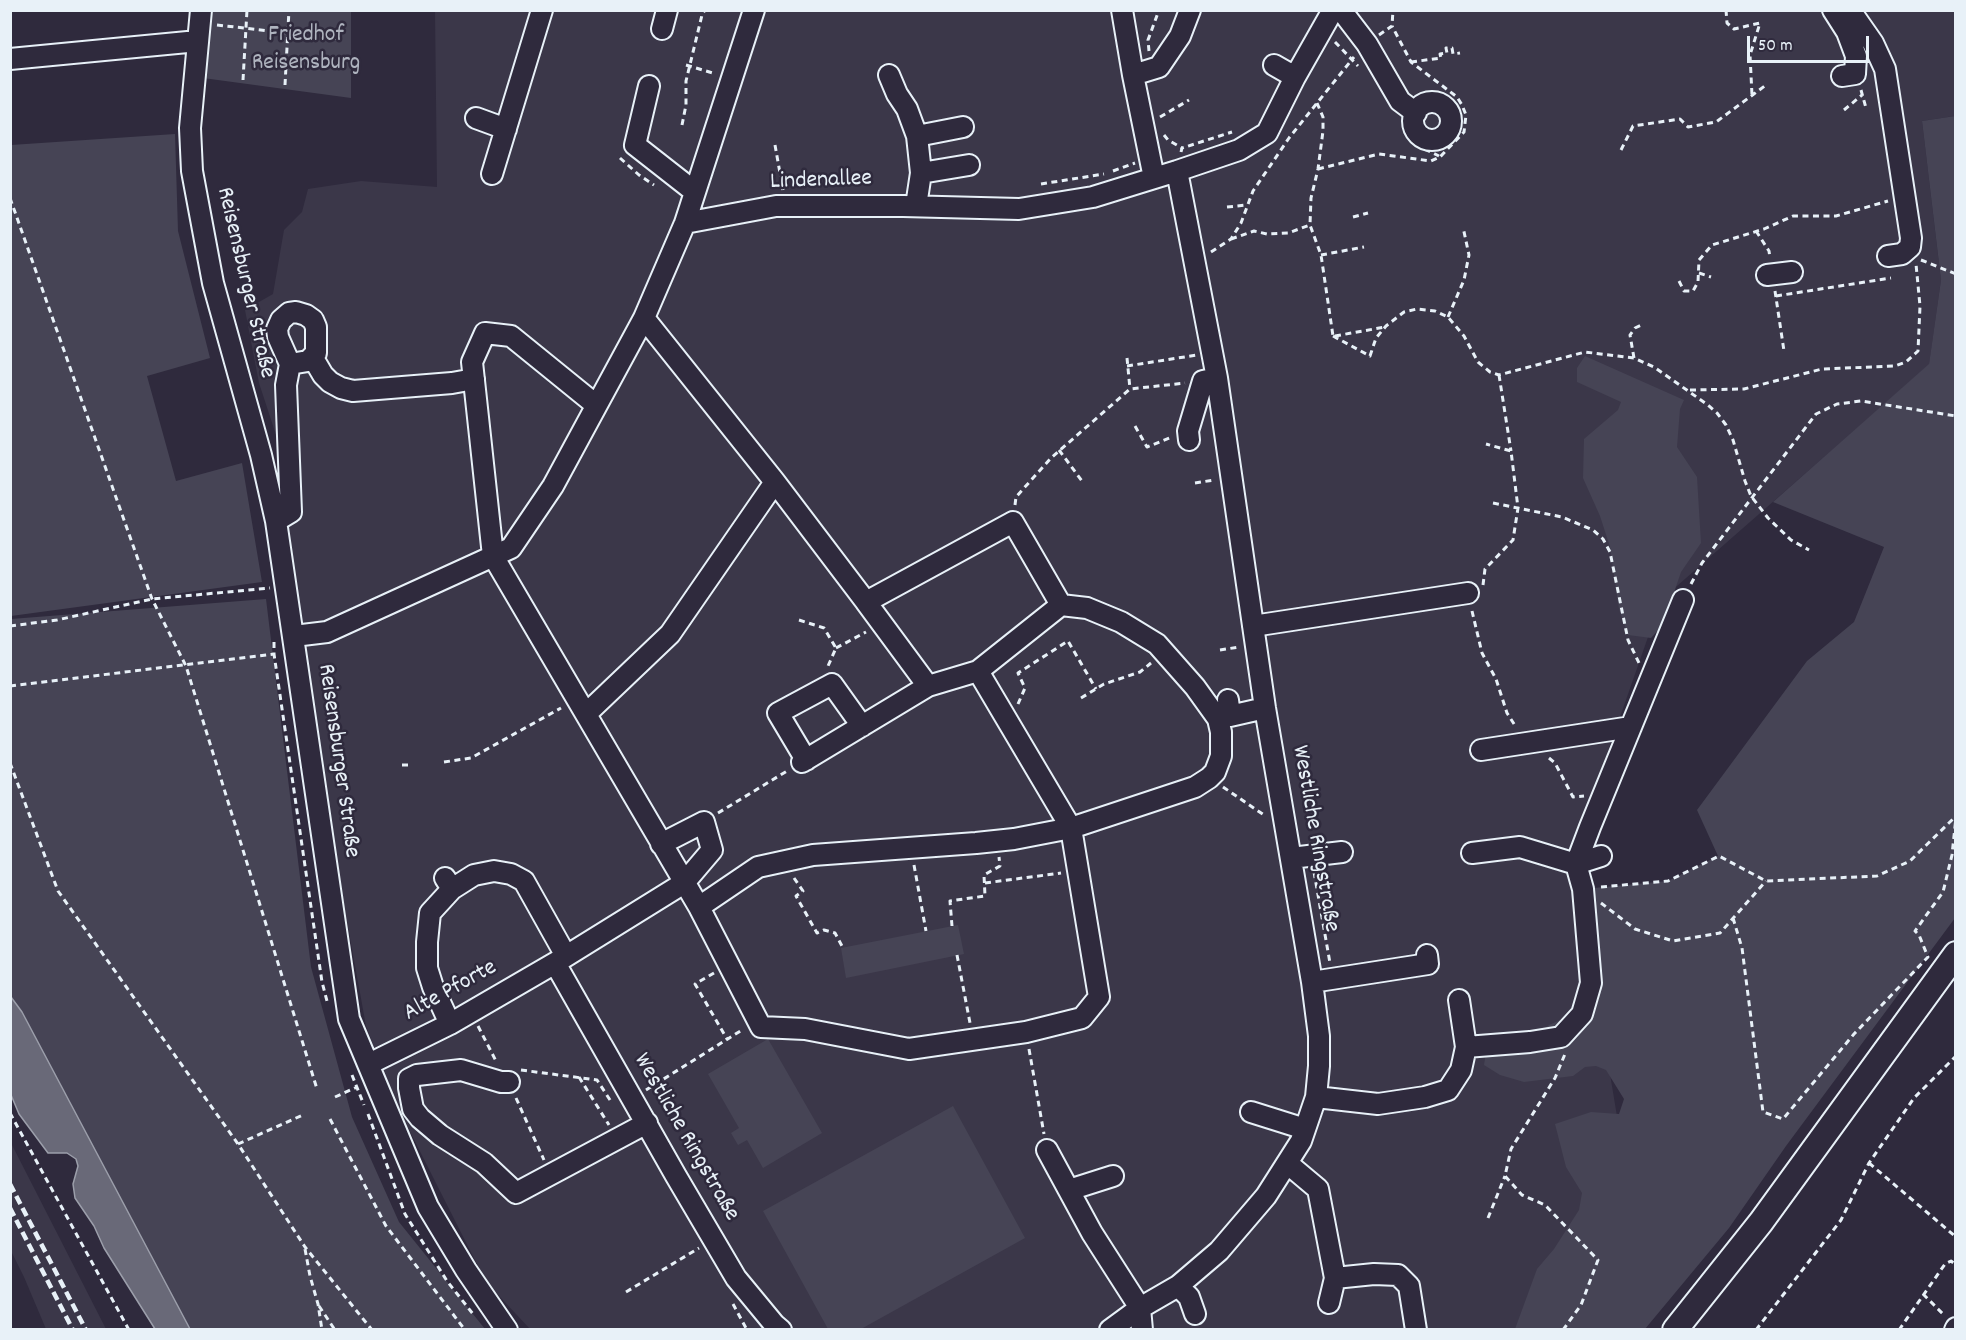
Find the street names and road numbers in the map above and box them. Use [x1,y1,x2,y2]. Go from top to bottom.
street label: Lindenallee [770,166,872,198]
street label: Reisensburger Straße [208,185,280,381]
street label: Reisensburger Straße [309,662,365,860]
street label: Westliche Ringstraße [1283,744,1345,934]
street label: Alte Pforte [399,955,503,1029]
street label: Westliche Ringstraße [625,1049,745,1227]

